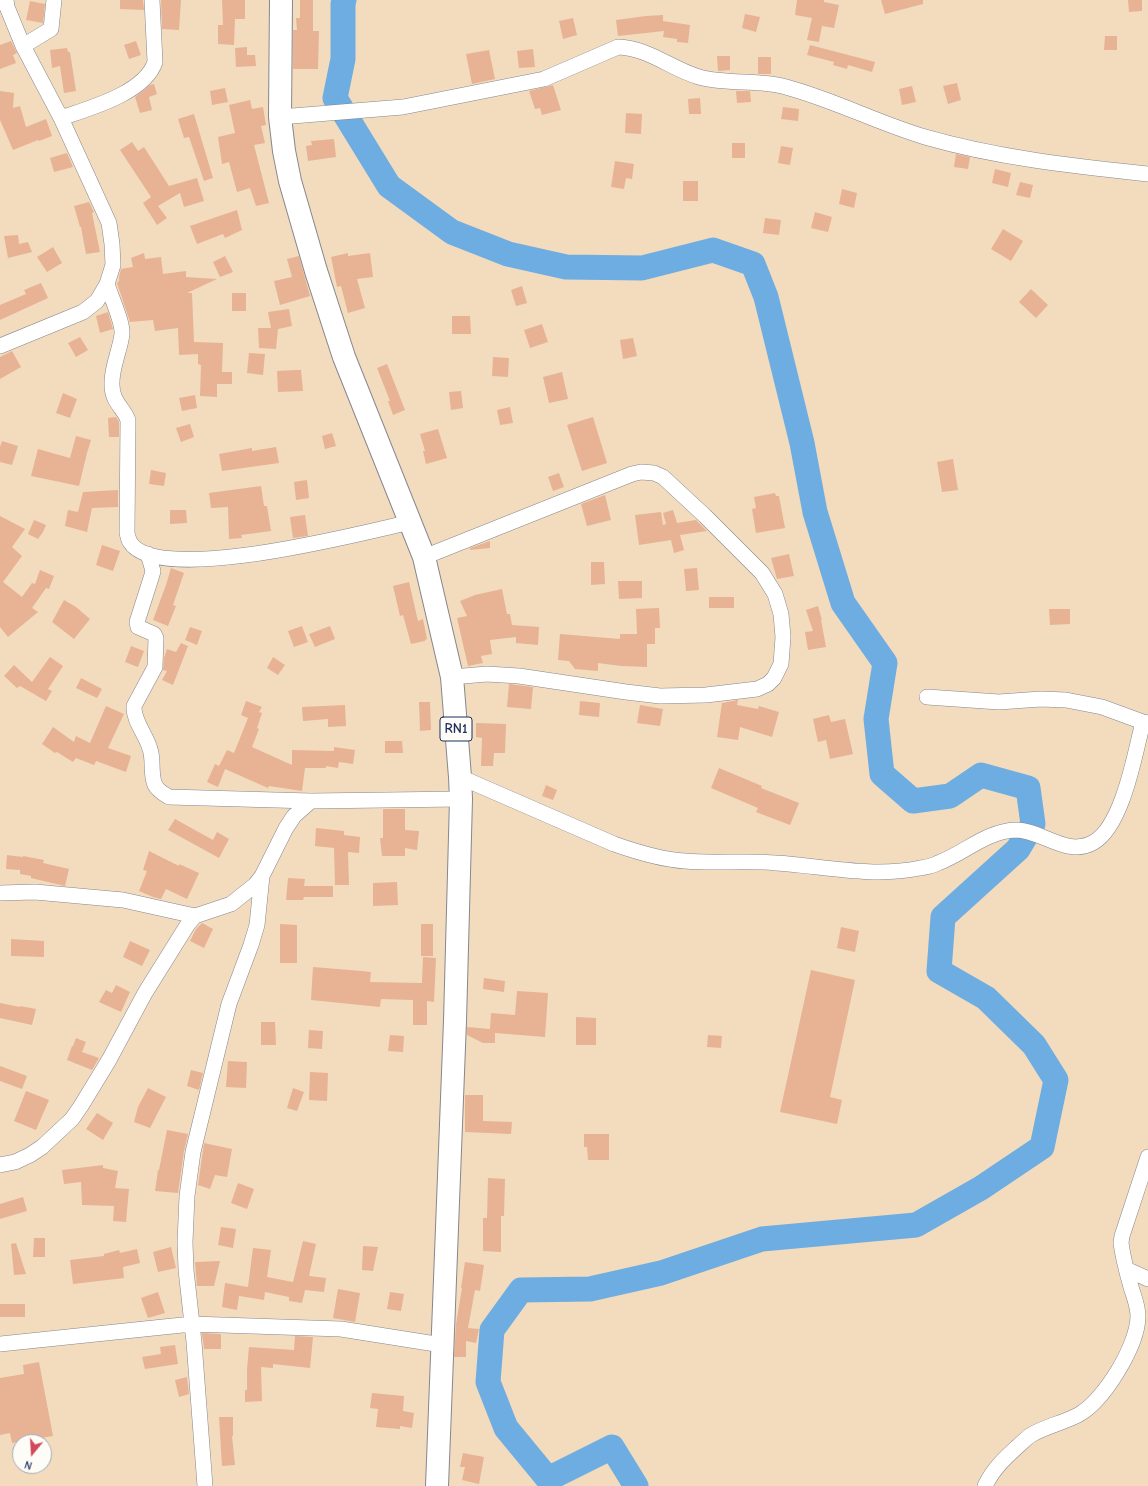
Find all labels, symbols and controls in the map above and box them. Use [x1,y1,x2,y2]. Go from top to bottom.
road number: RN1 [440,717,472,741]
north arrow [12,1434,52,1474]
text: N [23,1458,34,1472]

